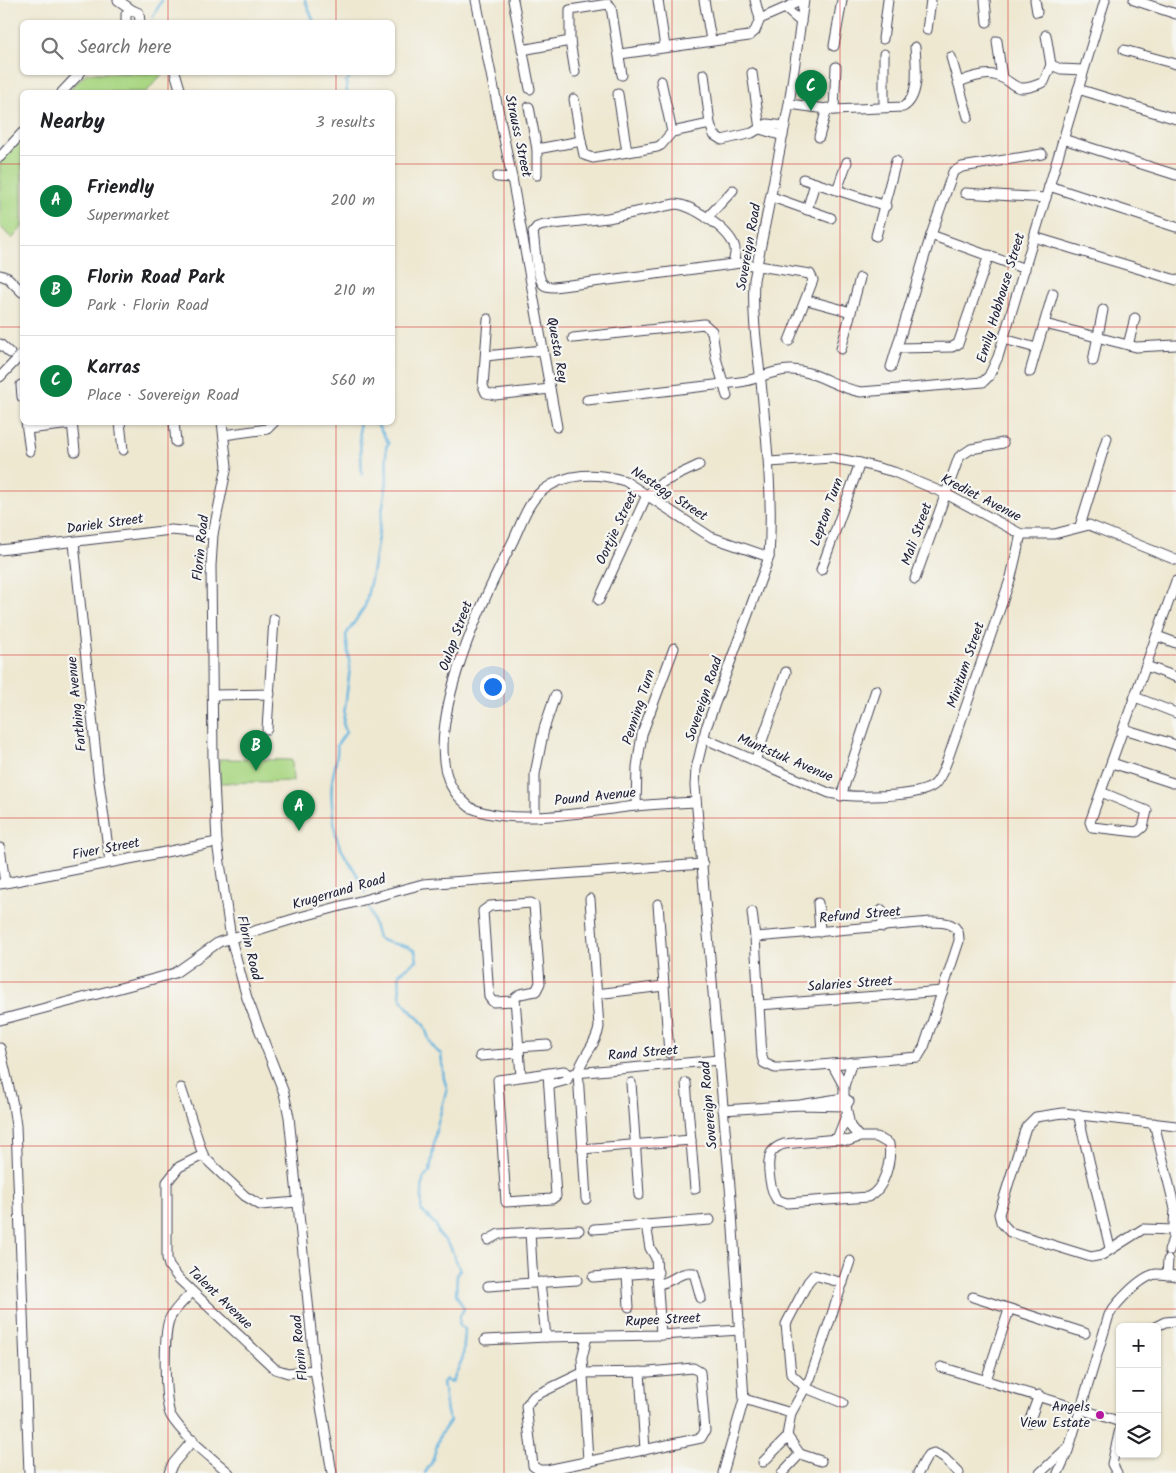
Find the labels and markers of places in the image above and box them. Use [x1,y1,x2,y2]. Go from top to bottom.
pin: C [795,70,827,111]
pin: B [240,730,272,771]
pin: A [283,790,315,831]
place label: Angels View Estate [1020,1396,1091,1434]
marker: Angels View Estate [1094,1409,1106,1421]

